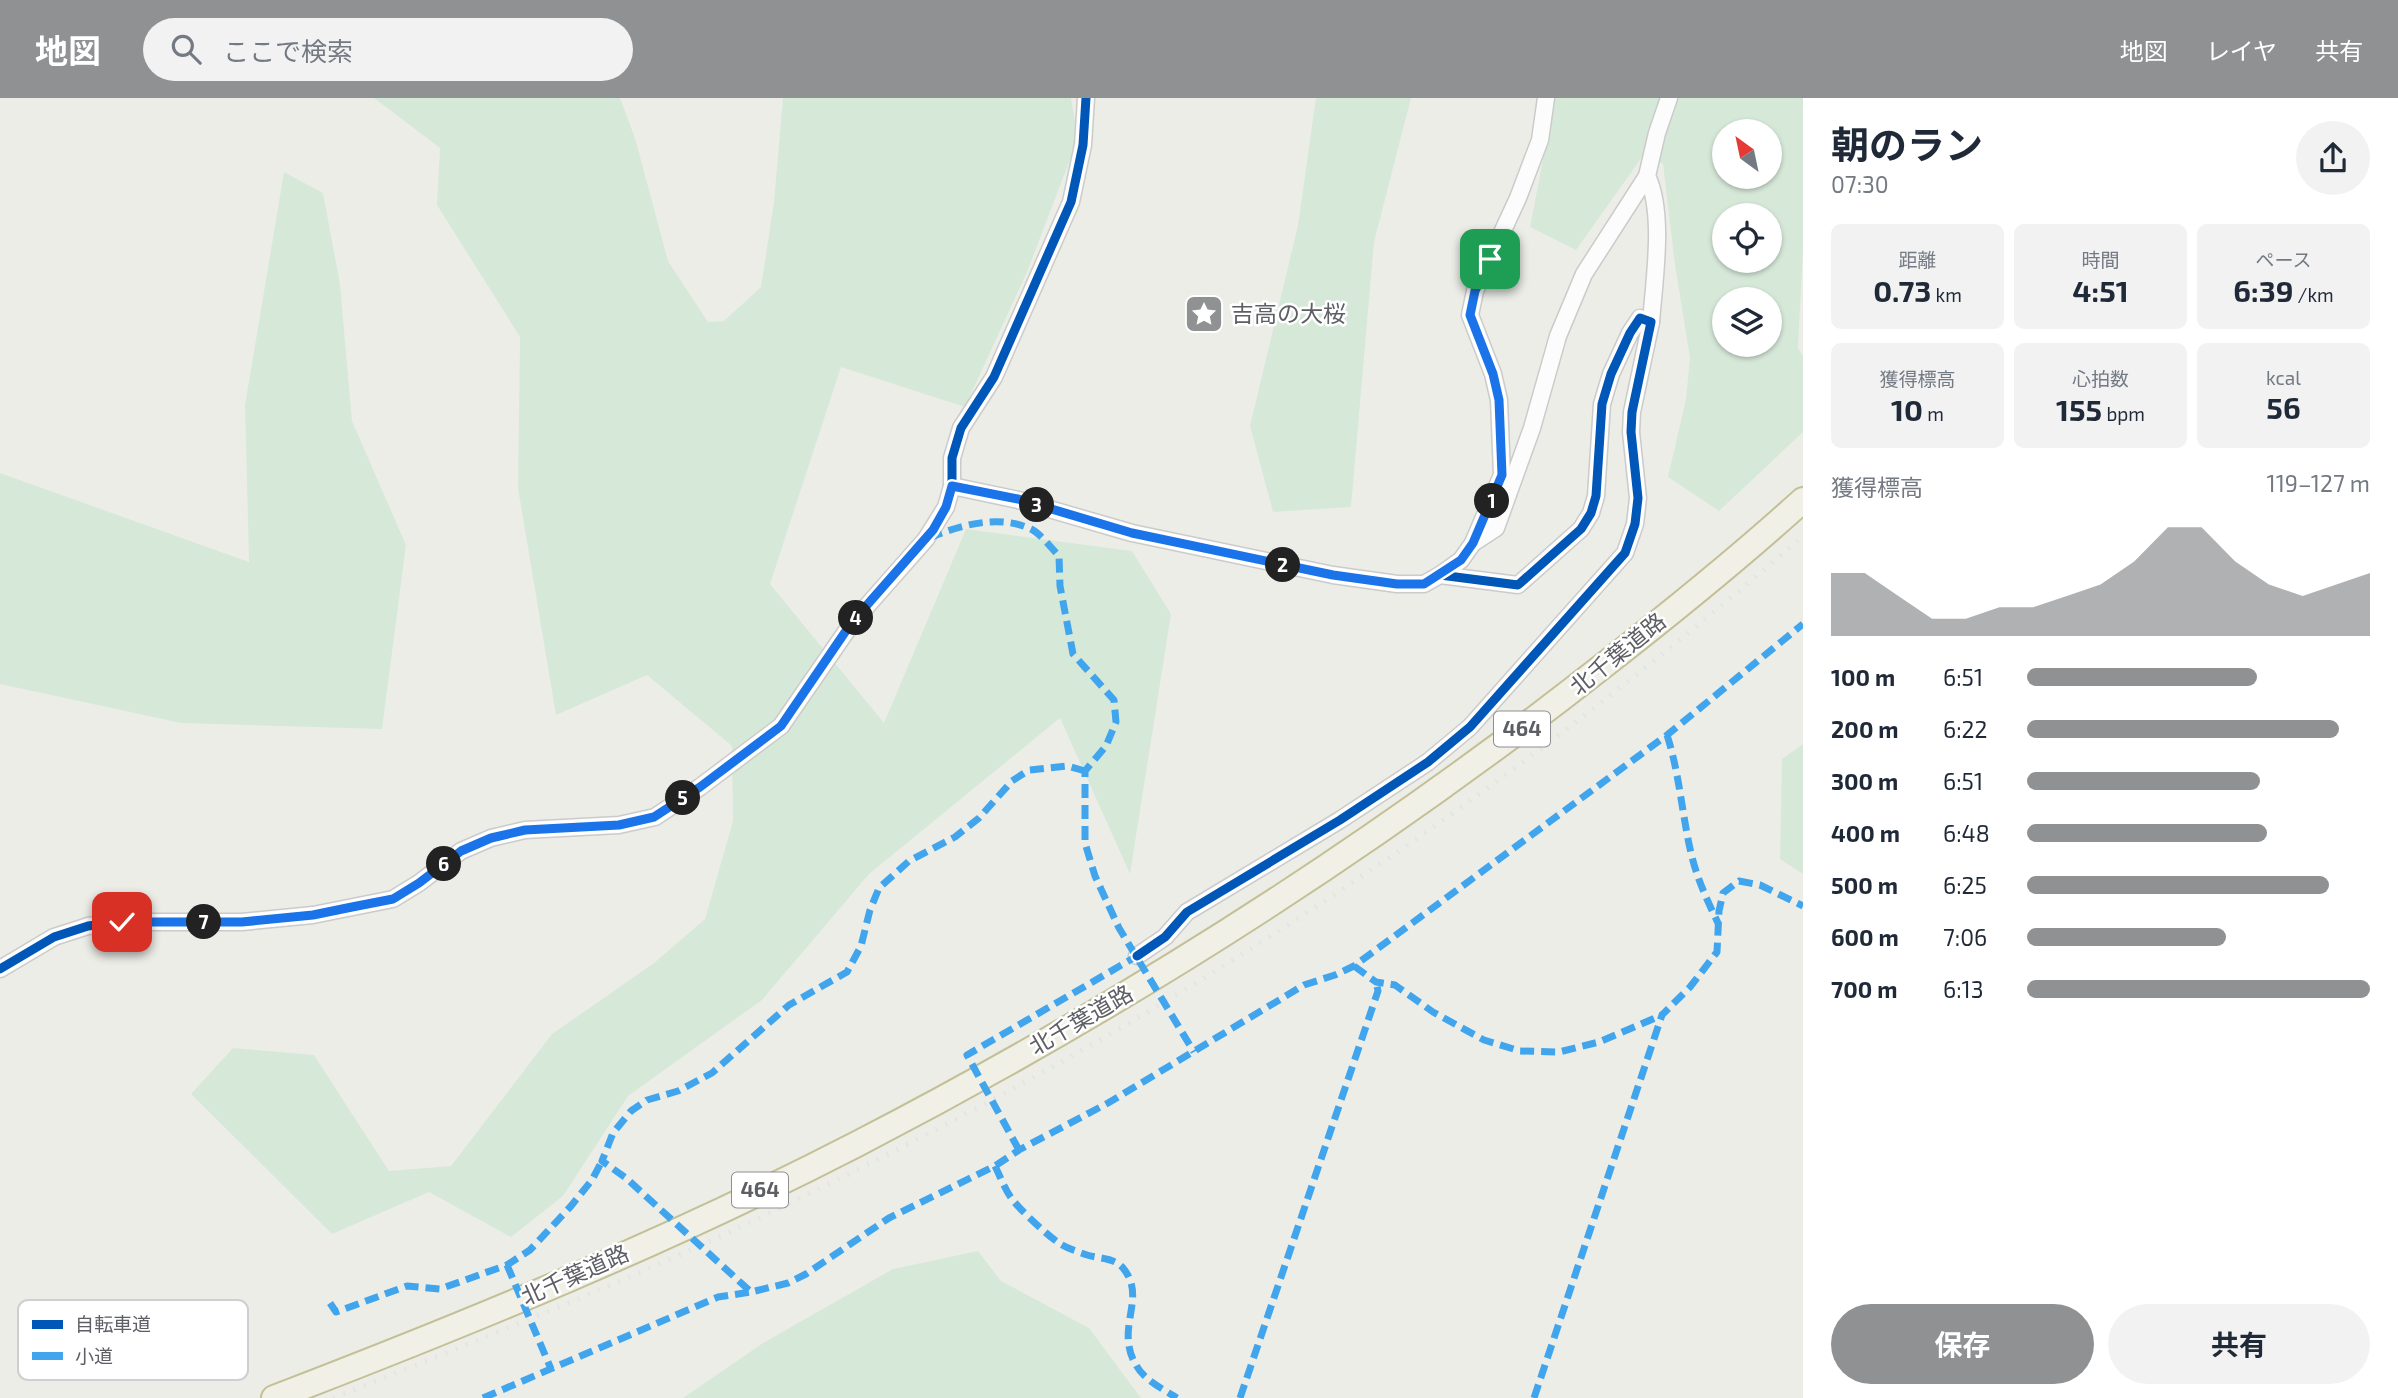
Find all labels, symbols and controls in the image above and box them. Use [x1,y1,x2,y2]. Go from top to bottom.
search box [143,18,633,81]
text: 地図 [35,30,101,70]
icon: search [167,30,205,68]
text: ここで検索 [223,35,353,66]
text: 地図 [2120,36,2168,65]
text: レイヤ [2206,36,2277,65]
text: 共有 [2315,36,2363,65]
north arrow [1712,119,1782,189]
map controls [1712,119,1782,357]
text: 朝のラン [1831,121,1983,167]
button: share [2296,121,2370,195]
text: 07:30 [1831,170,1889,198]
button: locate [1712,203,1782,273]
pin [1460,229,1520,289]
icon: arrive [1471,240,1509,278]
text: 距離 [1898,248,1937,271]
text: 時間 [2081,248,2120,271]
text: ペース [2255,248,2312,271]
text: 0.73 [1873,272,1931,308]
text: 4:51 [2072,272,2129,308]
text: 6:39 [2233,272,2293,308]
text: km [1931,283,1962,306]
text: /km [2293,283,2334,306]
button: layers [1712,287,1782,357]
place icon: 吉高の大桜 [1183,293,1225,335]
place label: 吉高の大桜 [1231,299,1346,327]
text: kcal [2266,366,2301,389]
text: 獲得標高 [1879,367,1956,390]
text: 心拍数 [2072,367,2129,390]
text: 56 [2266,389,2301,425]
text: 10 [1891,391,1923,427]
text: 155 [2056,391,2102,427]
text: m [1923,402,1944,425]
text: bpm [2102,402,2145,425]
text: 119–127 m [2267,469,2370,497]
text: 獲得標高 [1831,473,1923,501]
pin: 1 [1474,484,1510,518]
pin: 3 [1020,488,1054,522]
text: 1 [1487,489,1496,512]
text: 3 [1031,493,1042,516]
pin: 2 [1266,547,1300,582]
text: 2 [1277,553,1288,576]
pin: 4 [838,601,874,636]
text: 4 [849,606,862,629]
street label: 北千葉道路 [1564,606,1671,700]
text: 100 m [1831,663,1895,691]
text: 6:51 [1943,663,1983,691]
road number: 464 [1494,712,1550,746]
text: 200 m [1831,715,1899,743]
text: 6:22 [1943,715,1987,743]
text: 300 m [1831,767,1898,795]
text: 6:51 [1943,767,1983,795]
pin: 5 [666,780,700,816]
text: 5 [677,786,688,809]
text: 400 m [1831,819,1900,847]
text: 6:48 [1943,819,1990,847]
pin: 6 [426,846,462,882]
text: 6 [438,852,449,875]
text: 500 m [1831,871,1898,899]
text: 6:25 [1943,871,1987,899]
pin [92,892,152,952]
icon: check [103,903,141,941]
pin: 7 [186,904,222,940]
text: 7 [198,910,209,933]
text: 600 m [1831,923,1899,951]
text: 7:06 [1943,923,1987,951]
text: 700 m [1831,975,1897,1003]
text: 6:13 [1943,975,1984,1003]
street label: 北千葉道路 [1024,978,1137,1060]
road number: 464 [732,1172,788,1208]
street label: 北千葉道路 [516,1238,633,1310]
legend [18,1300,248,1380]
button: 保存 [1831,1304,2094,1384]
button: 共有 [2108,1304,2370,1384]
text: 自転車道 [75,1312,151,1335]
text: 小道 [75,1344,113,1367]

